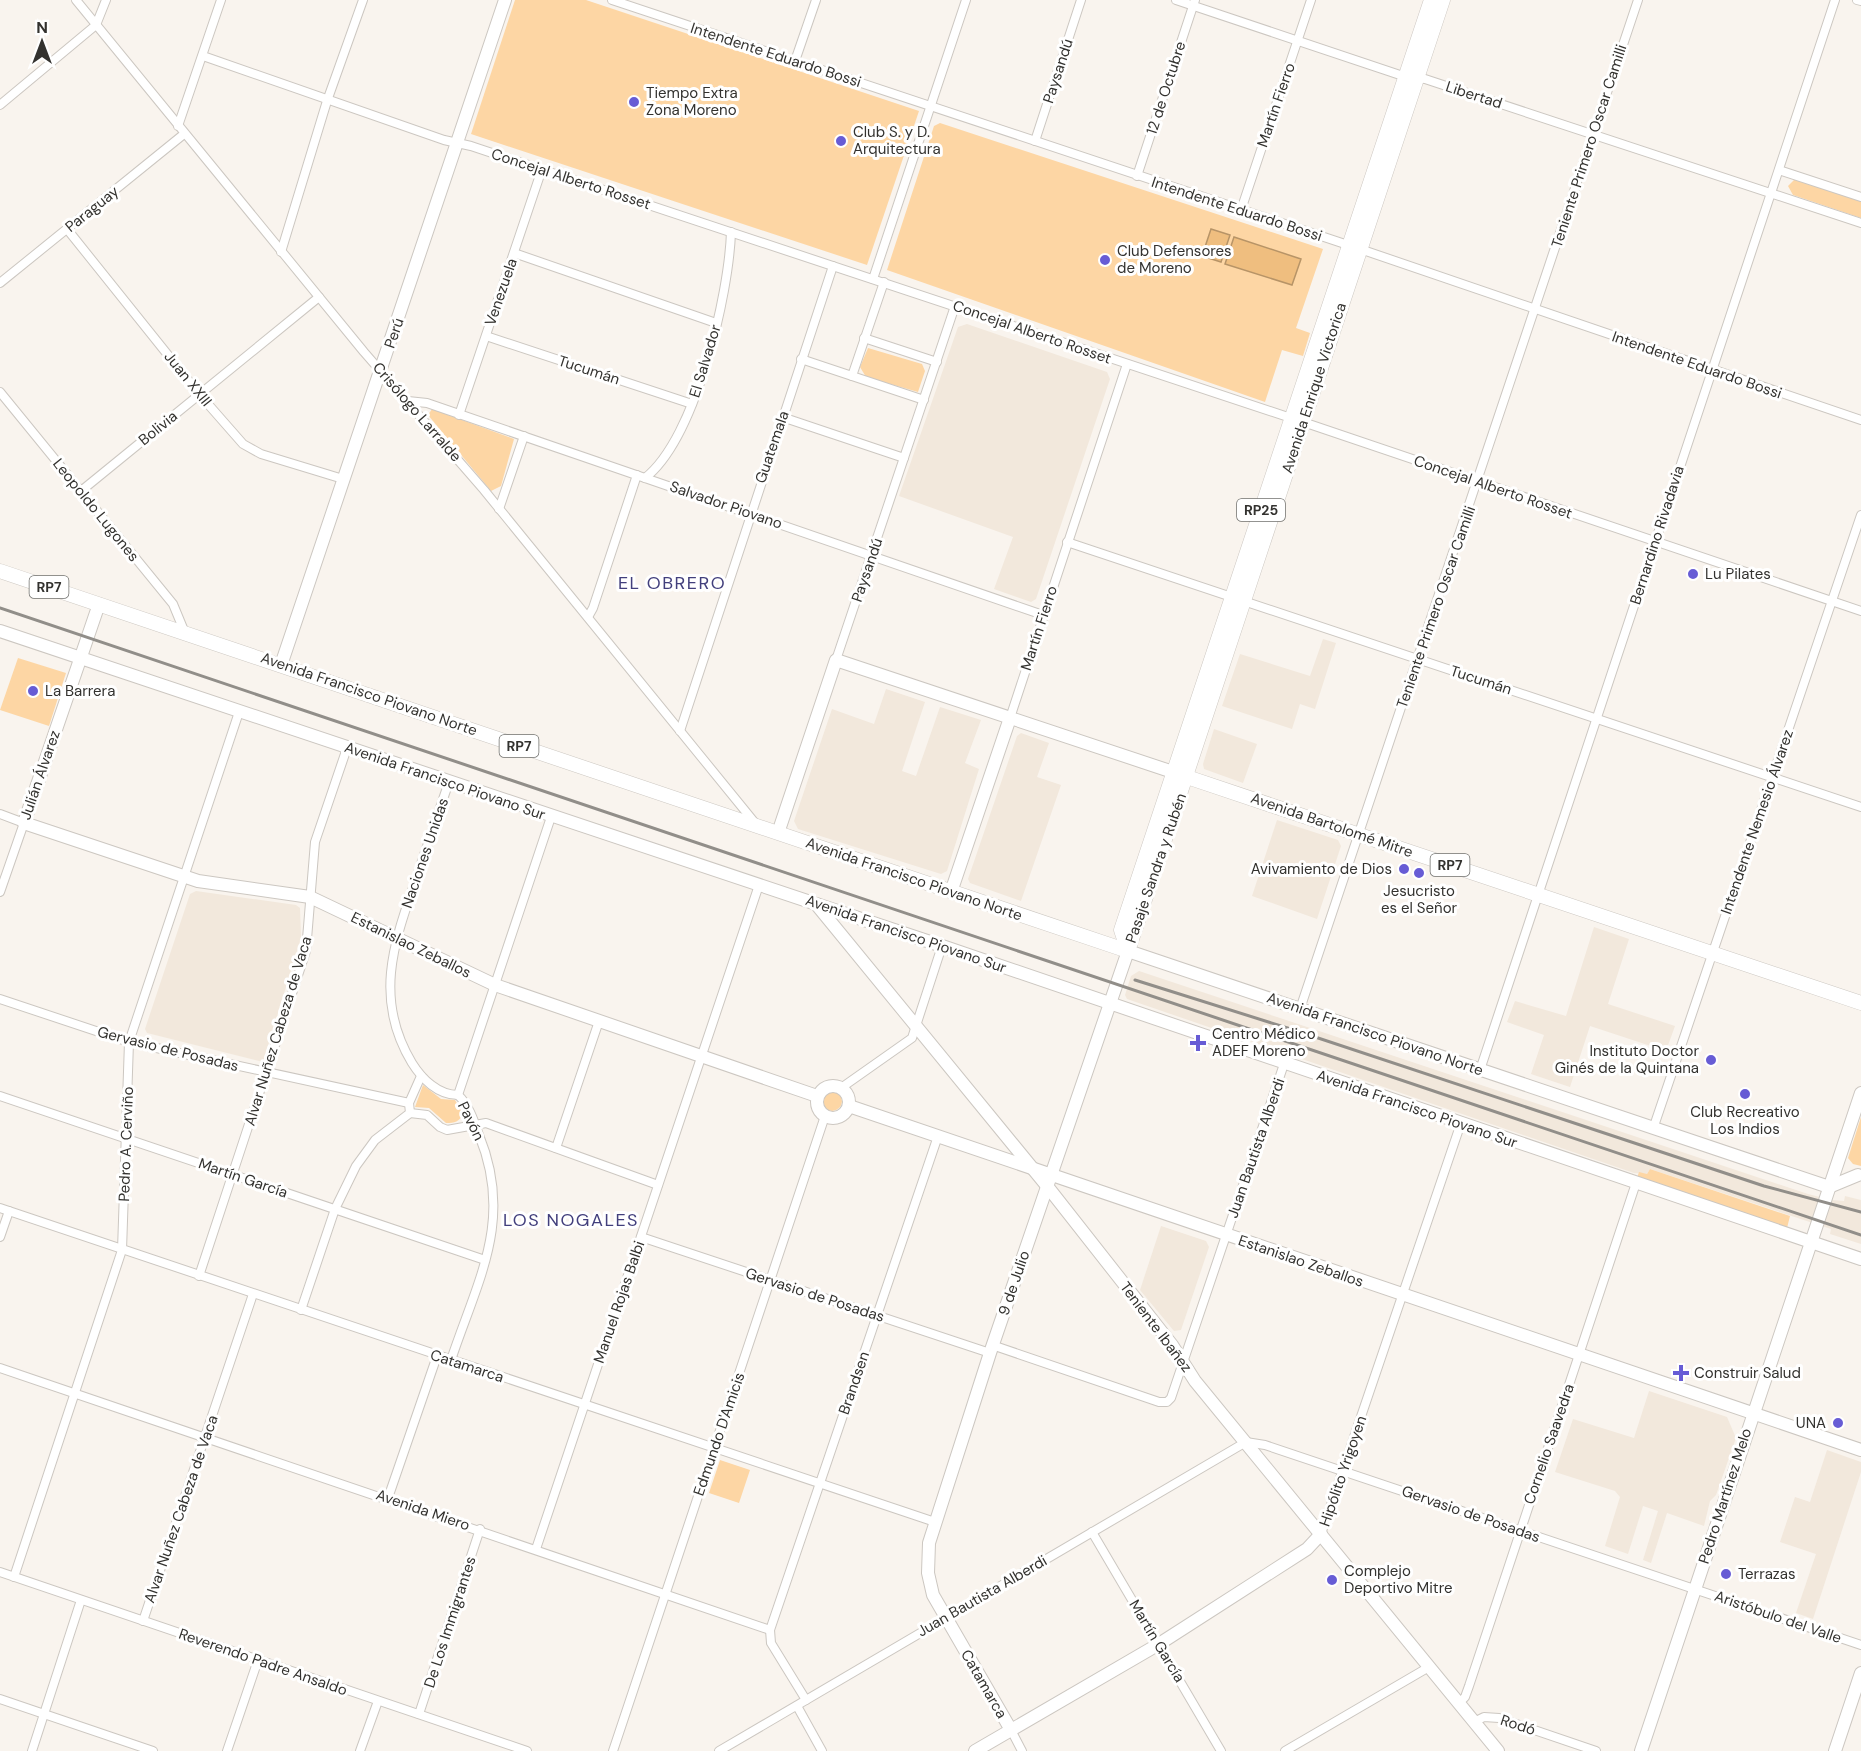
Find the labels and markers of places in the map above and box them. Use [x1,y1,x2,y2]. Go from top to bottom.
place label: Tiempo Extra Zona Moreno [646,83,738,120]
marker: Tiempo Extra Zona Moreno [627,95,641,109]
place label: Club S. y D. Arquitectura [853,122,941,159]
marker: Club S. y D. Arquitectura [834,134,848,148]
place label: Club Defensores de Moreno [1117,241,1232,278]
marker: Club Defensores de Moreno [1098,253,1112,267]
place label: Lu Pilates [1705,564,1771,584]
marker: Lu Pilates [1686,567,1700,581]
place label: La Barrera [45,681,115,701]
marker: La Barrera [26,684,40,698]
place label: Avivamiento de Dios [1251,859,1392,879]
marker: Avivamiento de Dios [1397,862,1411,876]
marker: Jesucristo es el Señor [1412,866,1426,880]
place label: Jesucristo es el Señor [1381,881,1458,918]
place label: Centro Médico ADEF Moreno [1212,1024,1316,1061]
marker: Centro Médico ADEF Moreno [1189,1034,1207,1052]
place label: Instituto Doctor Ginés de la Quintana [1555,1041,1699,1078]
marker: Instituto Doctor Ginés de la Quintana [1704,1053,1718,1067]
marker: Club Recreativo Los Indios [1738,1087,1752,1101]
place label: Club Recreativo Los Indios [1690,1102,1800,1139]
place label: Construir Salud [1694,1363,1801,1383]
marker: Construir Salud [1672,1364,1690,1382]
place label: UNA [1796,1413,1826,1433]
marker: UNA [1831,1416,1845,1430]
place label: Complejo Deportivo Mitre [1344,1561,1452,1598]
place label: Terrazas [1738,1564,1795,1584]
marker: Terrazas [1719,1567,1733,1581]
marker: Complejo Deportivo Mitre [1325,1573,1339,1587]

